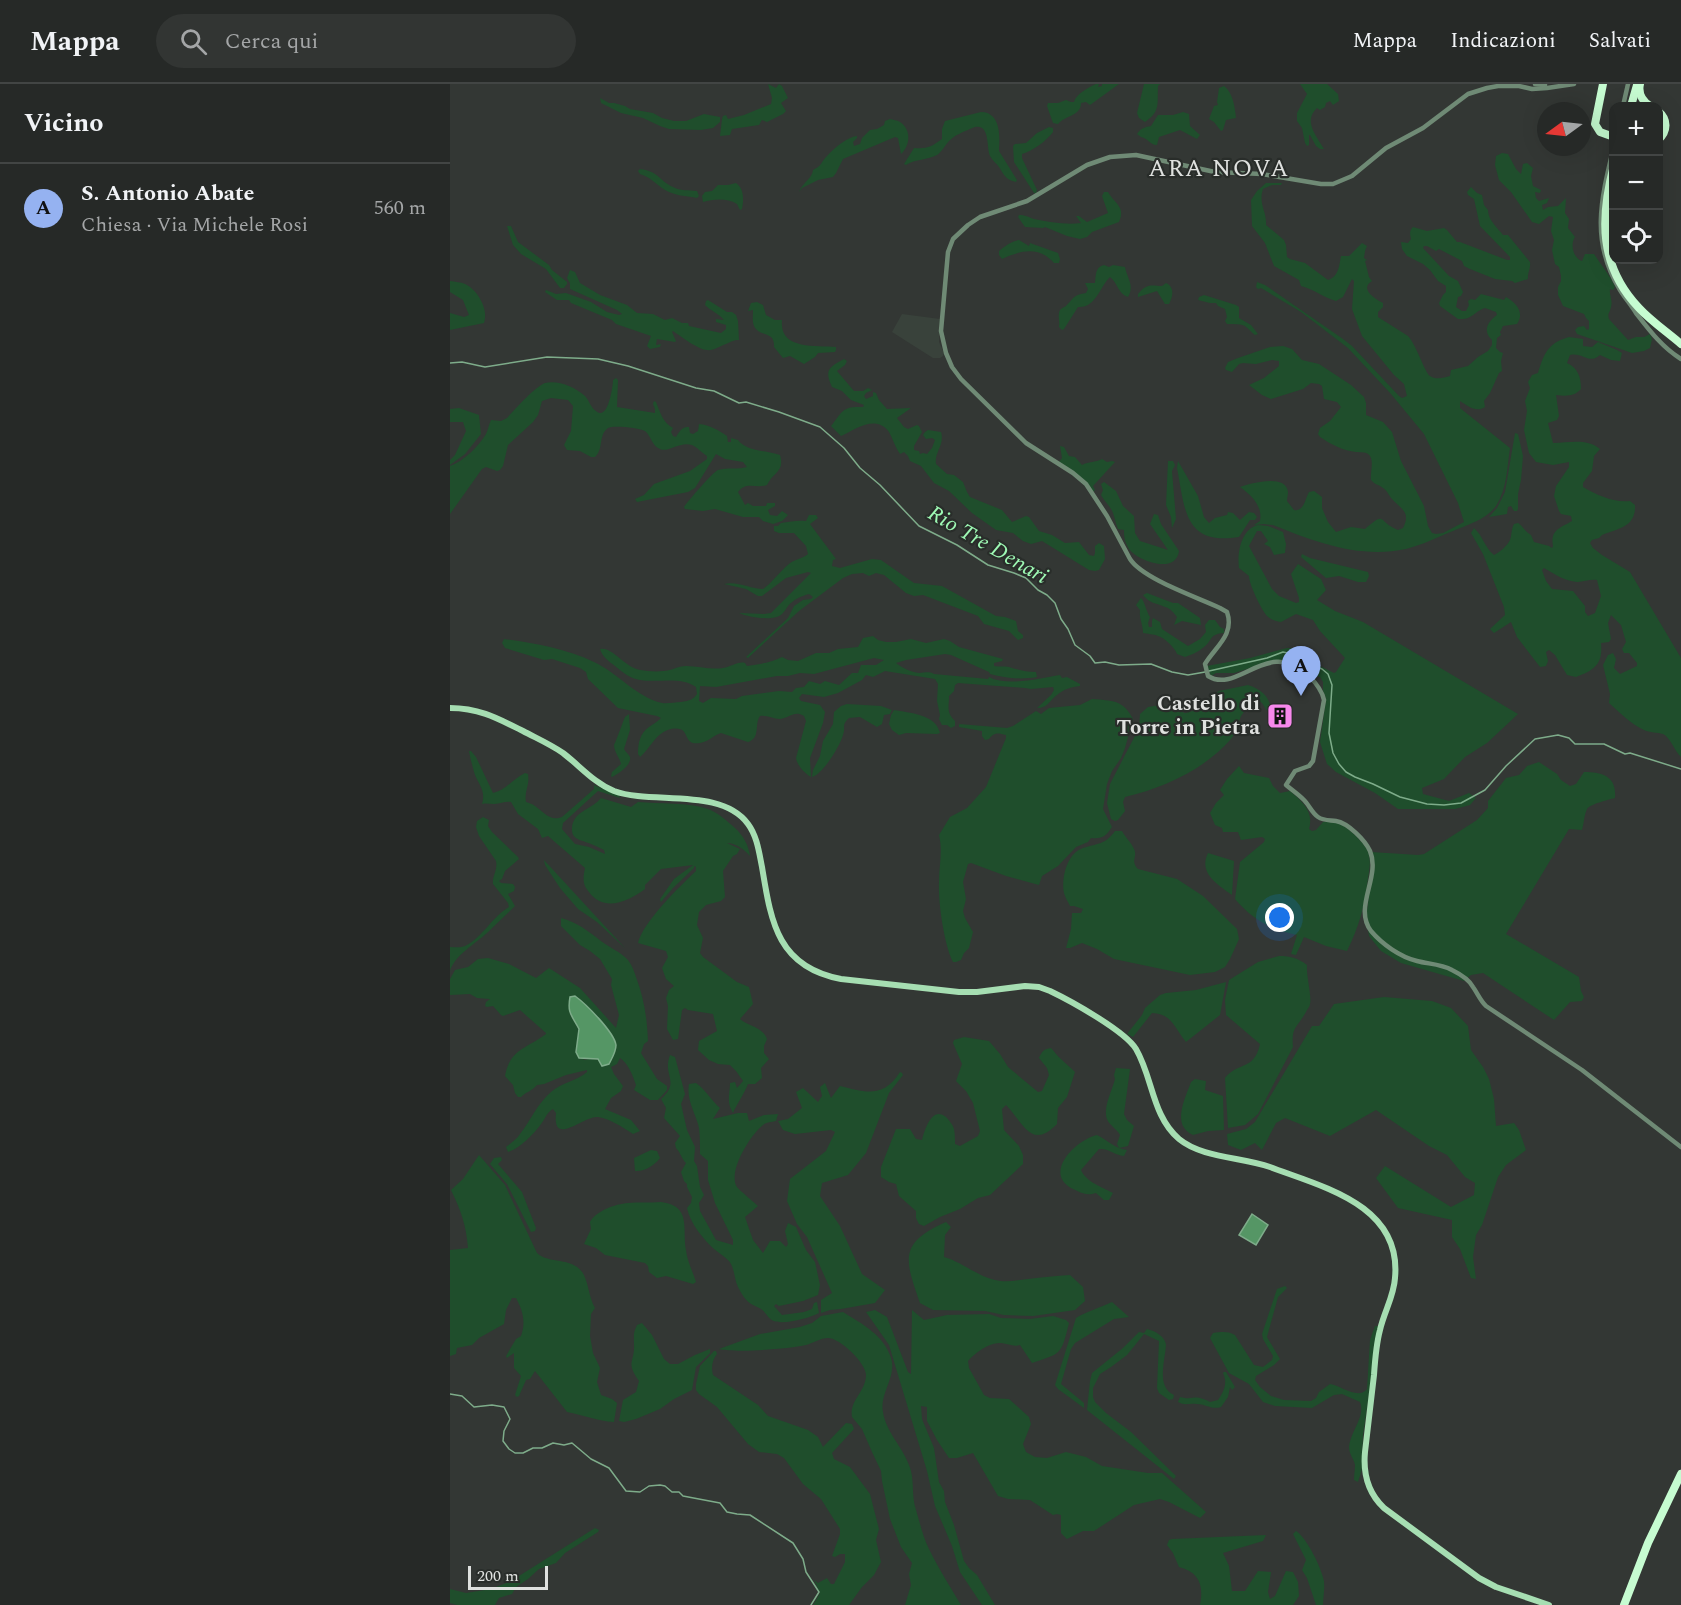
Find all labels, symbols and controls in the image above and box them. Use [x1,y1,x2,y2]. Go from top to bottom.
search box [156,14,576,68]
text: Mappa [30,20,120,63]
icon: search [177,25,210,58]
text: Cerca qui [225,25,318,58]
text: Mappa [1353,25,1417,57]
text: Indicazioni [1450,25,1556,57]
text: Salvati [1589,25,1651,57]
north arrow [1537,102,1591,156]
map controls [1609,102,1663,264]
button: + [1609,102,1663,156]
text: Vicino [24,103,104,143]
district label: ARA NOVA [1148,151,1290,187]
button: − [1609,156,1663,210]
text: S. Antonio Abate [81,177,254,210]
text: A [36,193,51,223]
text: 560 m [374,193,426,223]
text: Chiesa · Via Michele Rosi [81,210,308,240]
button: locate [1609,210,1663,264]
water label: Rio Tre Denari [921,497,1055,593]
pin: A [1282,646,1320,696]
place label: Castello di Torre in Pietra [1116,688,1260,744]
building icon: Castello di Torre in Pietra [1265,701,1295,731]
your location [1265,903,1294,932]
scale bar [468,1563,548,1590]
text: 200 m [477,1564,519,1588]

